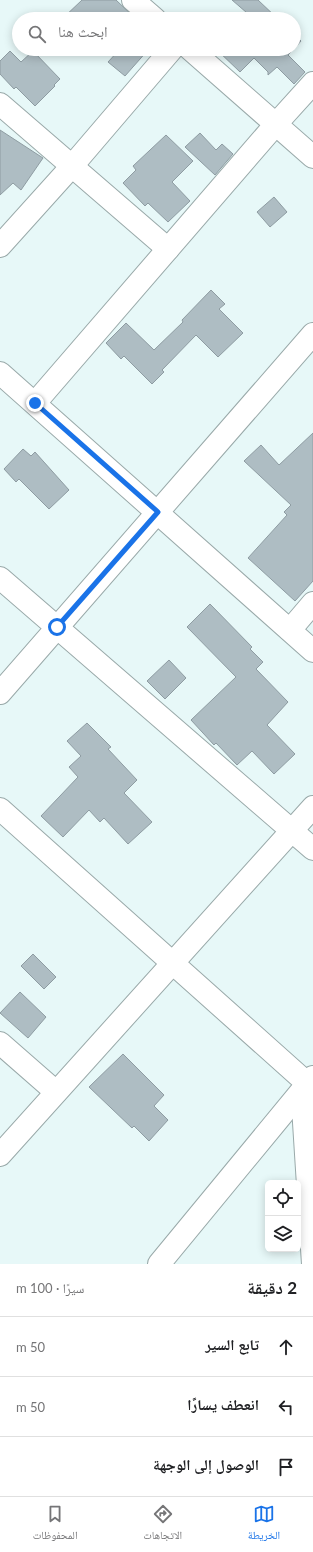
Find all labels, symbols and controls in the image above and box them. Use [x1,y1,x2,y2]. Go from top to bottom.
search box [12,12,301,56]
text: ابحث هنا [58,22,108,40]
icon: search [26,23,48,45]
route end [26,394,44,412]
route start [48,618,66,636]
map controls [265,1180,301,1252]
button: locate [265,1180,301,1216]
button: layers [265,1216,301,1252]
text: 2 دقيقة [247,1277,297,1298]
text: سيرًا · 100 m [16,1280,84,1296]
text: تابع السير [205,1335,259,1353]
icon: ahead [275,1336,297,1358]
text: 50 m [16,1339,45,1355]
text: انعطف يسارًا [187,1395,259,1413]
icon: left [275,1396,297,1418]
text: 50 m [16,1399,45,1415]
text: الوصول إلى الوجهة [153,1455,259,1473]
icon: arrive [275,1456,297,1478]
tab: المحفوظات [33,1503,78,1546]
tab: الاتجاهات [143,1503,182,1546]
tab: الخريطة [248,1503,280,1546]

